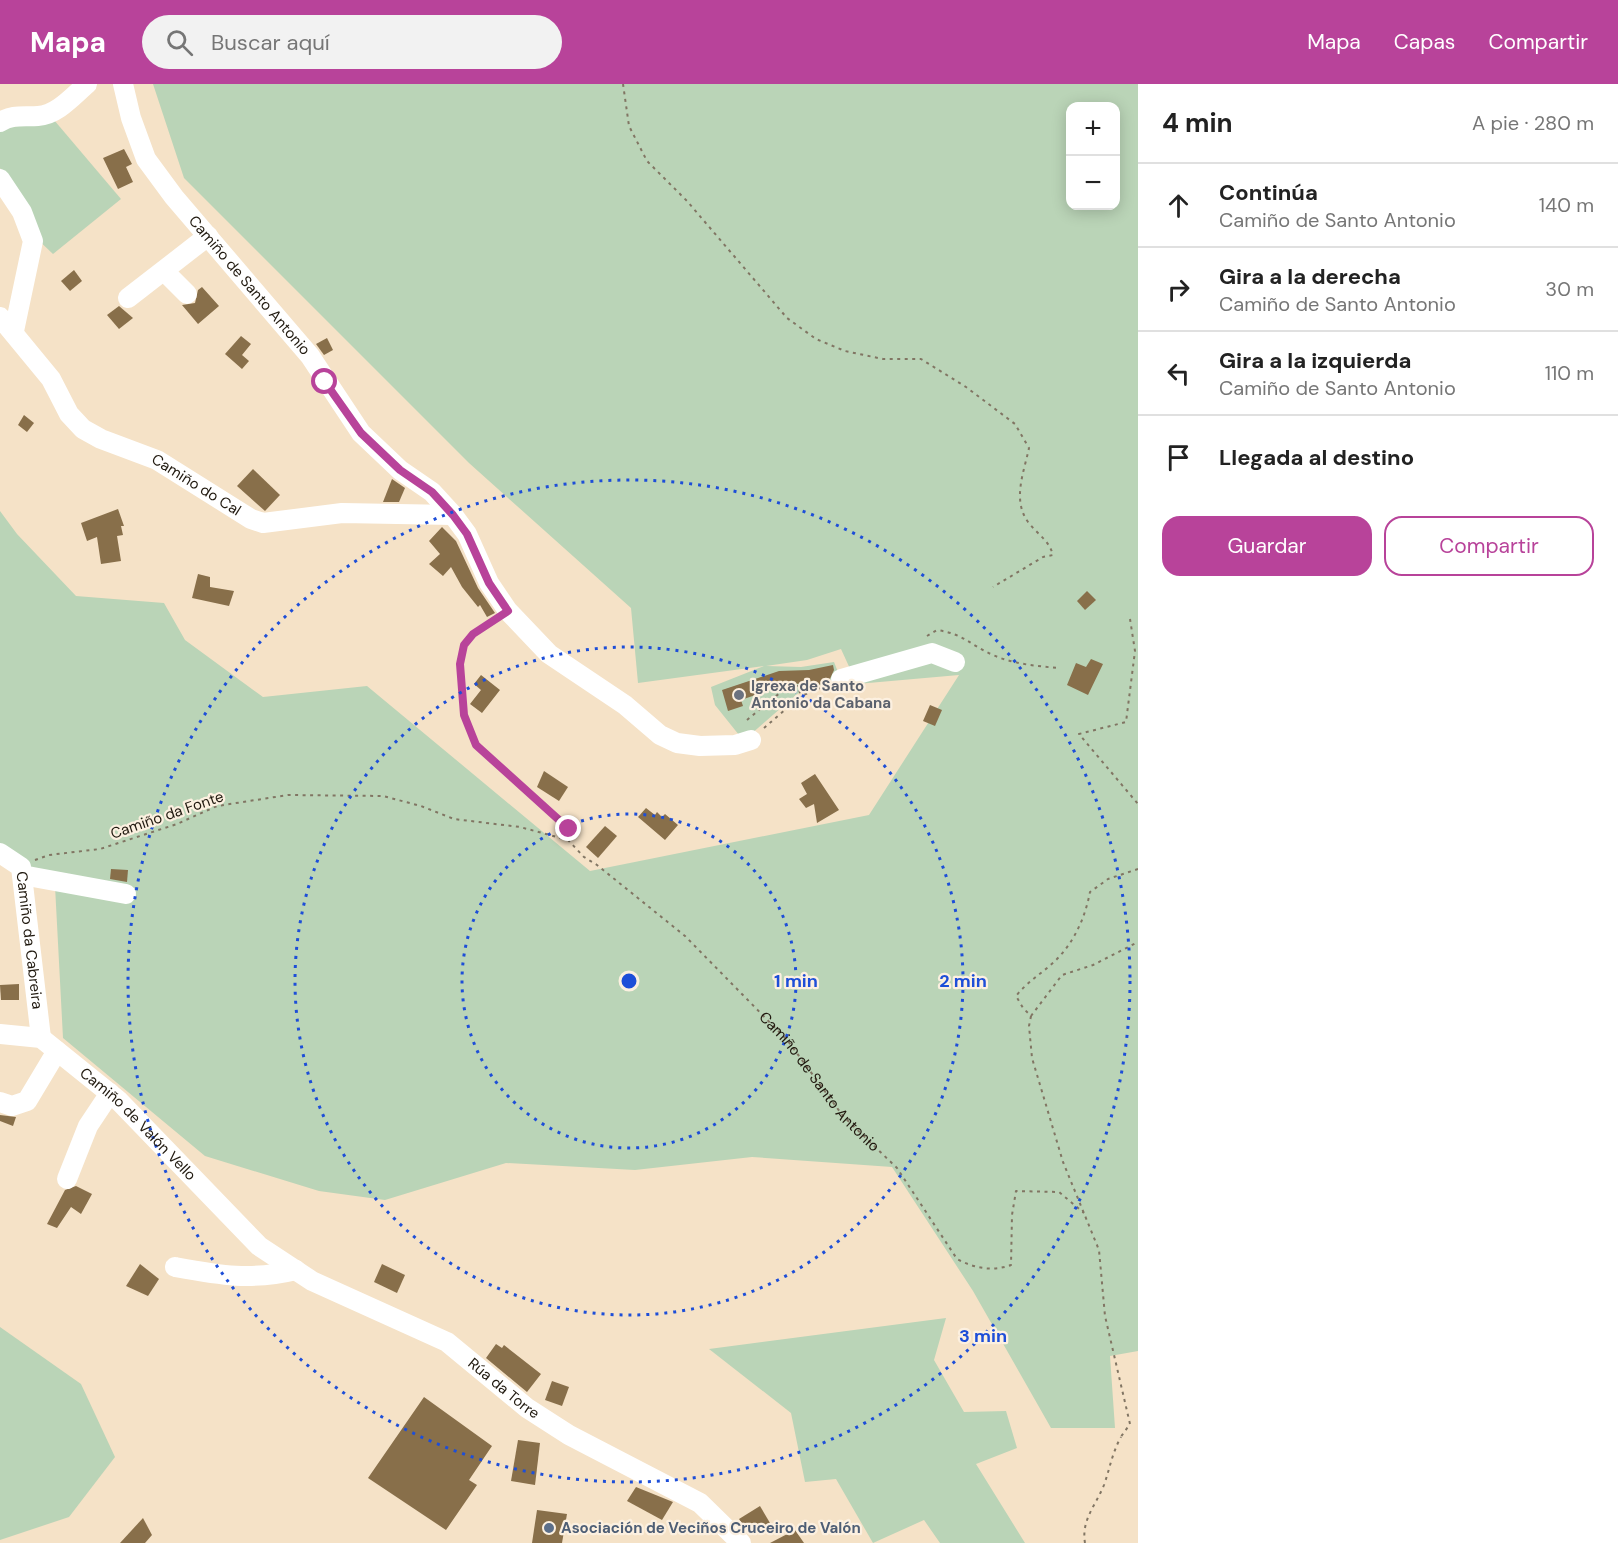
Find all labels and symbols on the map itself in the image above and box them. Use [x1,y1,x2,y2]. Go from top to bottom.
street label: Camiño de Santo Antonio [184,211,315,359]
route start [311,368,337,394]
street label: Camiño do Cal [148,449,245,520]
place label: Igrexa de Santo Antonio da Cabana [751,676,891,713]
marker: Igrexa de Santo Antonio da Cabana [732,688,746,702]
street label: Camiño da Fonte [108,786,226,844]
route end [555,815,581,841]
street label: Camiño da Cabreira [12,870,48,1010]
text: 1 min [774,969,818,993]
text: 2 min [939,969,987,993]
centre of rings [619,971,639,991]
street label: Camiño de Santo Antonio [755,1007,884,1156]
street label: Camiño de Valón Vello [76,1063,201,1185]
text: 3 min [959,1324,1007,1348]
street label: Rúa da Torre [464,1353,543,1423]
place label: Asociación de Veciños Cruceiro de Valón [561,1518,861,1538]
marker: Asociación de Veciños Cruceiro de Valón [542,1521,556,1535]

